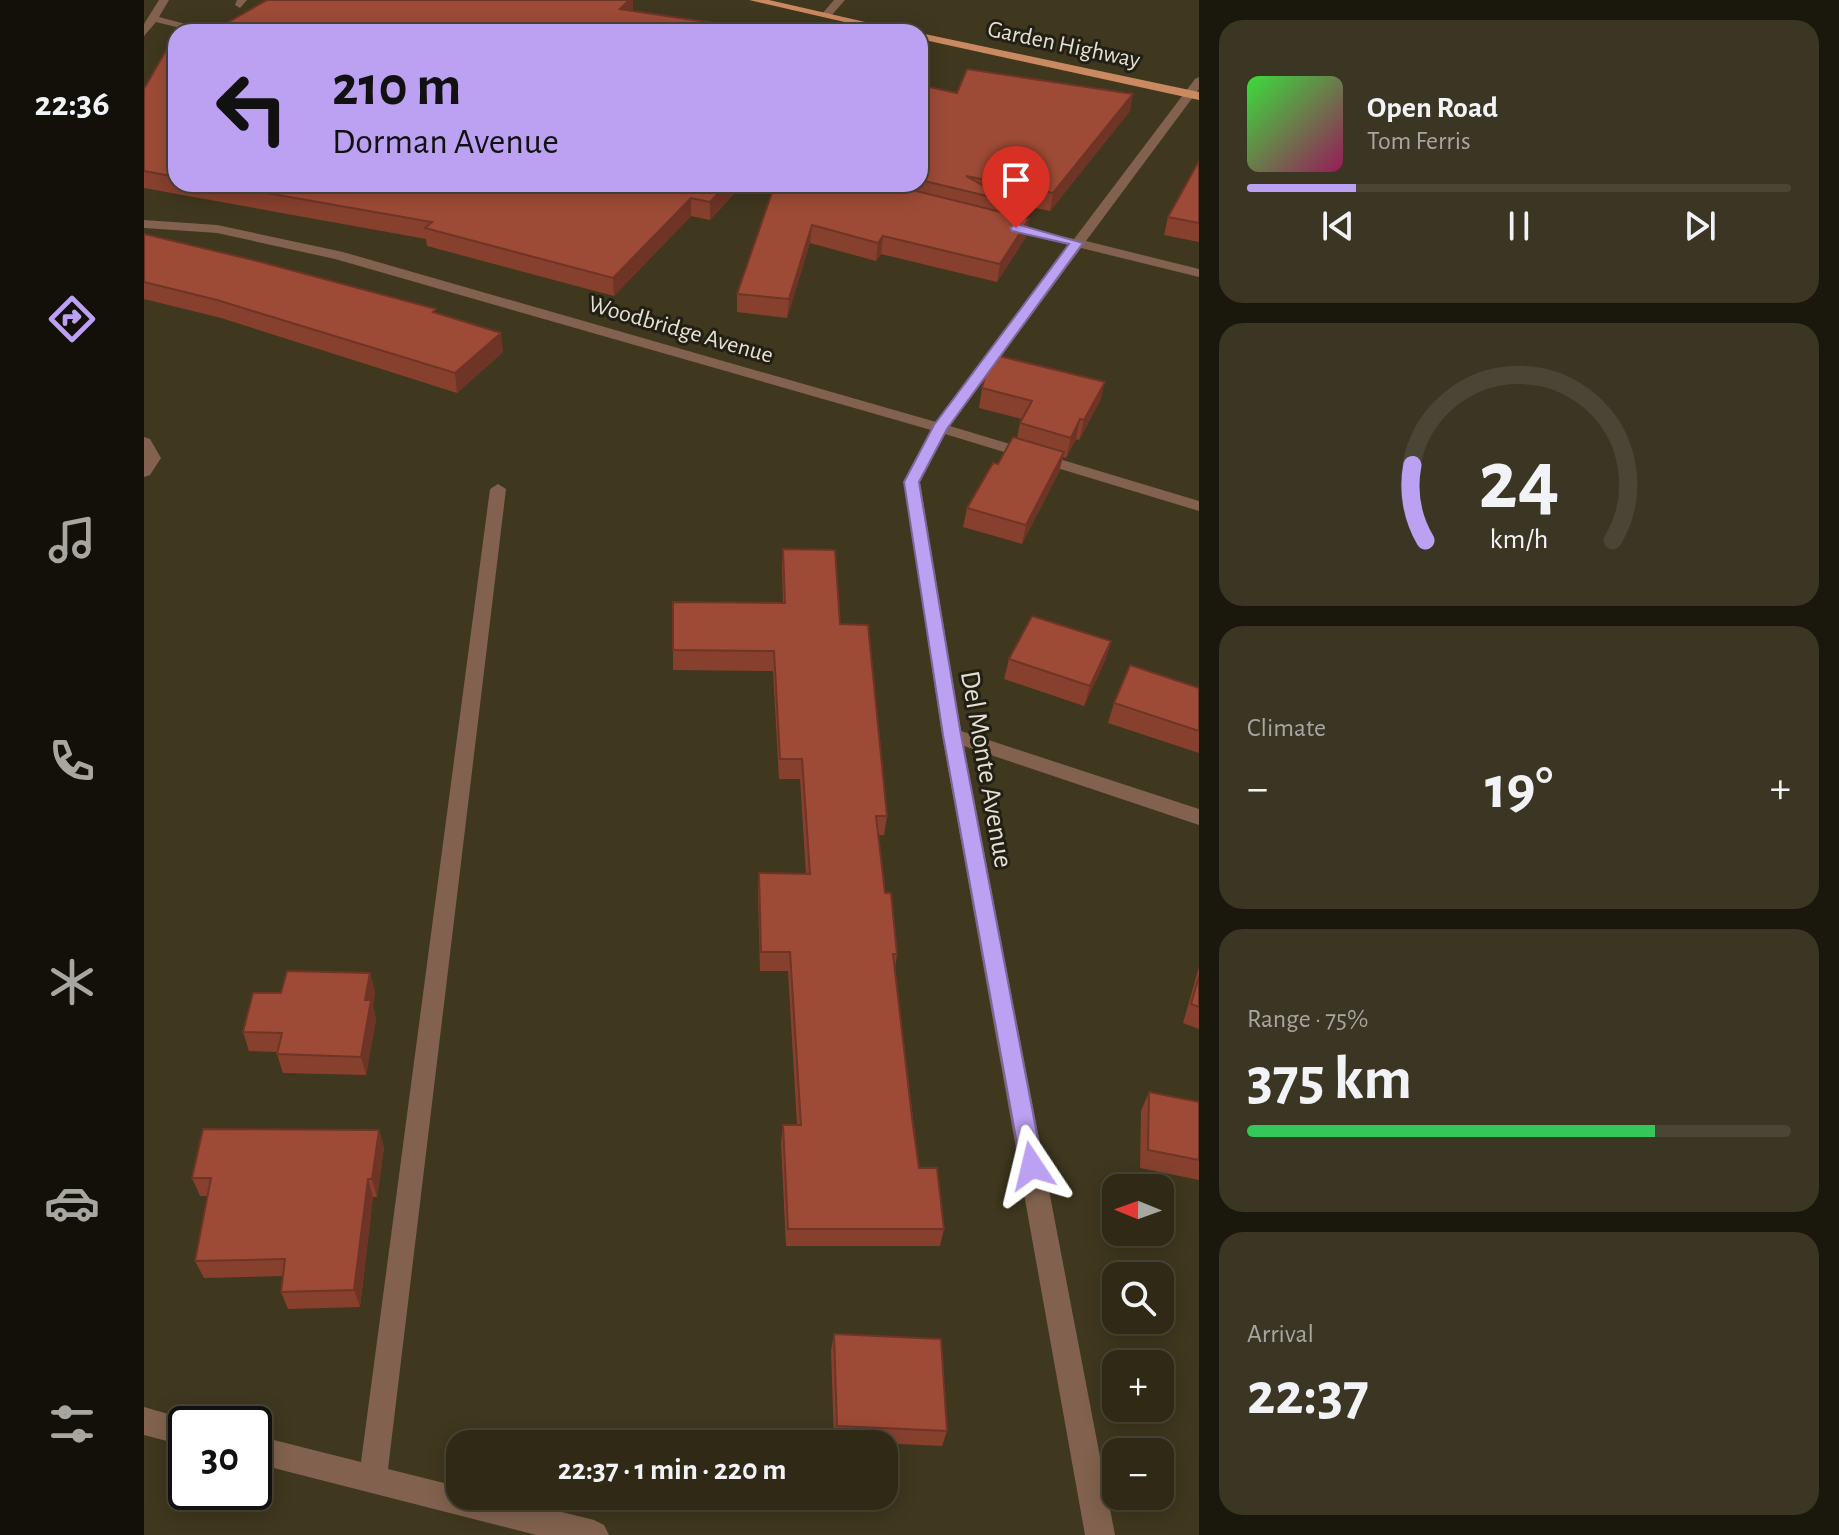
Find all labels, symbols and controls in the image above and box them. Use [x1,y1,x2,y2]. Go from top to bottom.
street label: Garden Highway [985,17,1142,73]
icon: left [200,56,304,160]
text: 210 m [332,59,461,115]
text: 22:36 [34,86,110,122]
text: Open Road [1367,93,1498,123]
text: Dorman Avenue [332,124,559,160]
text: Tom Ferris [1367,128,1471,154]
pin [982,146,1050,228]
icon: arrive [994,158,1038,202]
icon: previous [1316,204,1360,248]
icon: pause [1497,204,1541,248]
icon: next [1678,204,1722,248]
icon: directions [44,291,100,347]
street label: Woodbridge Avenue [586,292,776,368]
text: 24 [1478,439,1560,523]
icon: music [44,512,100,568]
text: km/h [1490,525,1548,554]
street label: Del Monte Avenue [955,669,1017,870]
text: Climate [1247,715,1326,741]
icon: phone [44,733,100,789]
text: 19° [1485,759,1553,819]
text: − [1247,767,1268,811]
text: + [1770,767,1791,811]
icon: climate [44,954,100,1010]
text: Range · 75% [1247,1006,1368,1032]
text: 375 km [1247,1050,1412,1110]
position arrow [990,1124,1074,1208]
north arrow [1102,1174,1174,1246]
map controls [1102,1174,1174,1510]
icon: car [44,1175,100,1231]
button: search [1102,1262,1174,1334]
text: Arrival [1247,1321,1314,1347]
button: + [1102,1350,1174,1422]
text: 22:37 [1247,1365,1369,1425]
icon: filters [44,1396,100,1452]
speed limit sign: 30 [168,1406,272,1510]
button: − [1102,1438,1174,1510]
text: 22:37 · 1 min · 220 m [558,1455,786,1485]

